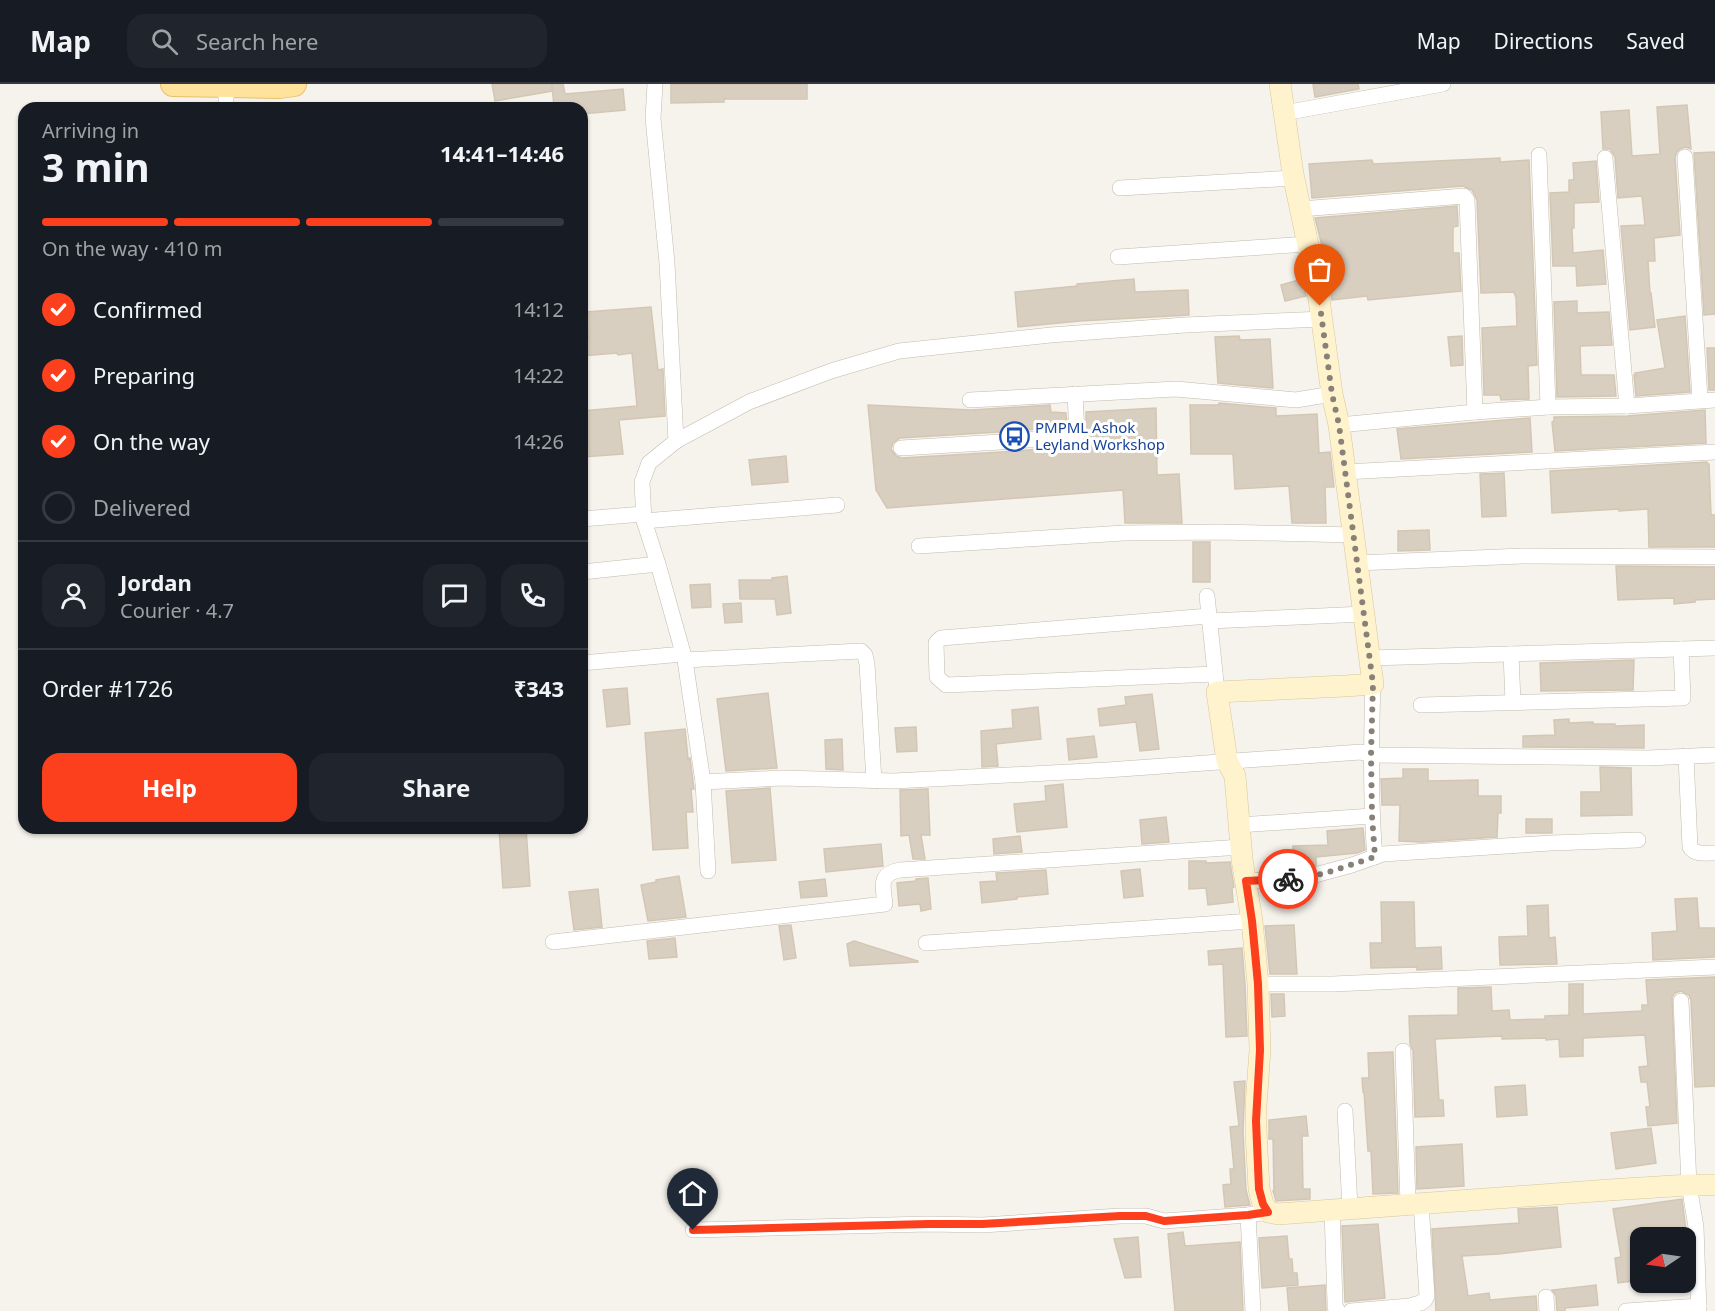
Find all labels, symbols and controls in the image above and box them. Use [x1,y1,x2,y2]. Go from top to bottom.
search box [127,14,547,68]
text: Map [30,22,91,60]
icon: search [148,25,181,58]
text: Search here [196,26,318,56]
text: Map [1417,27,1461,55]
text: Directions [1494,27,1593,55]
text: Saved [1626,27,1685,55]
text: Arriving in [42,117,139,144]
text: 14:41–14:46 [440,138,564,168]
text: 3 min [42,140,149,193]
text: On the way · 410 m [42,235,222,262]
pin [1294,244,1345,306]
icon: bag [1303,253,1336,286]
icon: check [42,293,75,326]
text: Confirmed [93,294,203,324]
text: 14:12 [513,296,564,323]
icon: check [42,359,75,392]
text: Preparing [93,360,195,390]
text: 14:22 [513,362,564,389]
place label: PMPML Ashok Leyland Workshop [1035,417,1165,454]
bus stop icon: PMPML Ashok Leyland Workshop [998,420,1030,452]
icon: check [42,425,75,458]
text: On the way [93,426,210,456]
text: 14:26 [513,428,564,455]
text: Delivered [93,492,191,522]
button: person [42,564,105,627]
button: chat [423,564,486,627]
button: phone [501,564,564,627]
text: Jordan [120,567,192,597]
text: Courier · 4.7 [120,597,234,624]
text: Order #1726 [42,673,173,703]
text: ₹343 [514,673,564,703]
button: Help [42,753,297,822]
button: Share [309,753,564,822]
courier [1258,849,1318,909]
icon: bike [1272,863,1305,896]
pin [667,1168,718,1230]
icon: home [676,1177,709,1210]
north arrow [1630,1227,1696,1293]
map controls [1630,1227,1696,1293]

